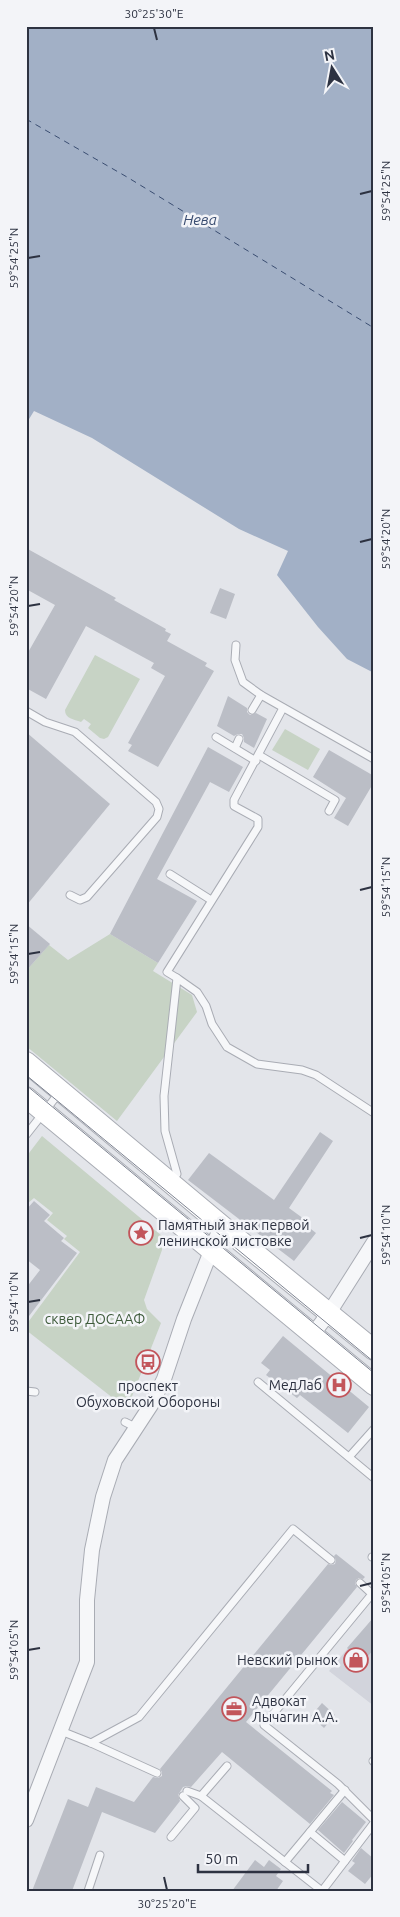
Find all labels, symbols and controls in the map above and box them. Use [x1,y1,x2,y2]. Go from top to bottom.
text: 30°25'30"E [125,7,184,20]
north arrow [308,42,358,92]
text: N [323,46,336,64]
text: 59°54'25"N [379,161,392,221]
water label: Нева [183,211,217,228]
text: 59°54'25"N [7,228,20,288]
text: 59°54'20"N [379,509,392,569]
text: 59°54'20"N [7,576,20,636]
text: 59°54'15"N [379,857,392,917]
text: 59°54'15"N [7,924,20,984]
text: 59°54'10"N [379,1205,392,1265]
place label: Памятный знак первой ленинской листовке [158,1217,310,1249]
place icon: Памятный знак первой ленинской листовке [128,1220,154,1246]
text: 59°54'10"N [7,1272,20,1332]
park label: сквер ДОСААФ [45,1311,145,1327]
bus stop icon: проспект Обуховской Обороны [135,1349,161,1375]
hospital icon: МедЛаб [326,1372,352,1398]
place label: МедЛаб [269,1377,322,1393]
place label: проспект Обуховской Обороны [76,1378,220,1410]
text: 59°54'05"N [379,1553,392,1613]
text: 59°54'05"N [7,1620,20,1680]
shop icon: Невский рынок [343,1647,369,1673]
place label: Невский рынок [237,1652,338,1668]
place label: Адвокат Лычагин А.А. [252,1693,338,1725]
office icon: Адвокат Лычагин А.А. [221,1696,247,1722]
scale bar [198,1842,308,1874]
text: 50 m [205,1850,238,1867]
text: 30°25'20"E [138,1897,197,1910]

